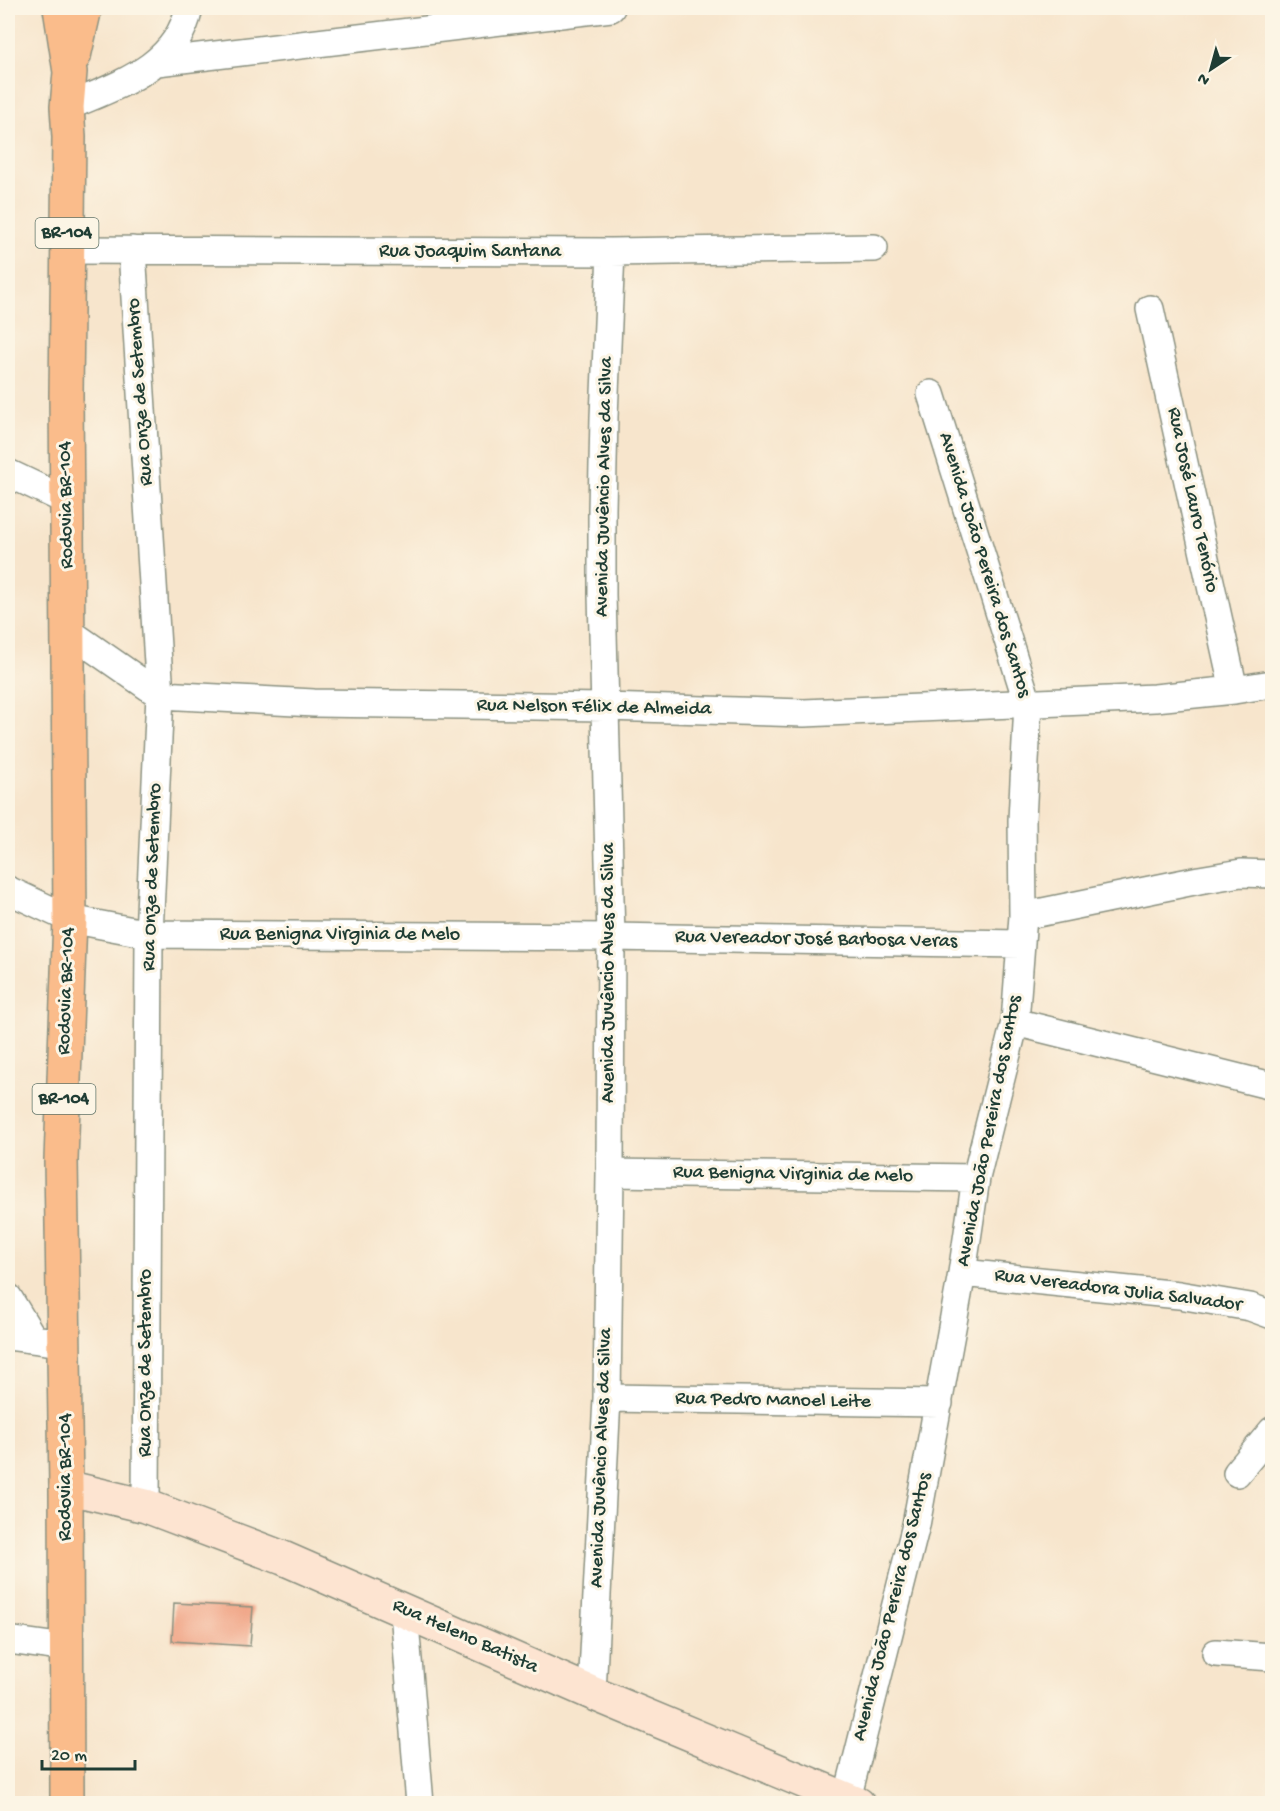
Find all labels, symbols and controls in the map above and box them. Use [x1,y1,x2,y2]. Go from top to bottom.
north arrow [1181,39,1241,99]
text: N [1194,67,1214,89]
road number: BR-104 [36,218,98,248]
street label: Rua Joaquim Santana [379,241,562,264]
street label: Rua Onze de Setembro [123,297,159,487]
street label: Avenida Juvêncio Alves da Silva [591,356,619,617]
street label: Rua José Lauro Tenório [1161,405,1223,595]
street label: Avenida João Pereira dos Santos [933,430,1035,701]
street label: Rodovia BR-104 [54,440,80,569]
street label: Rua Nelson Félix de Almeida [476,694,712,722]
street label: Rua Onze de Setembro [138,783,168,971]
street label: Avenida Juvêncio Alves da Silva [598,842,621,1103]
street label: Rua Benigna Virginia de Melo [220,924,460,947]
street label: Rodovia BR-104 [53,926,81,1055]
street label: Rua Vereador José Barbosa Veras [675,926,958,954]
street label: Avenida João Pereira dos Santos [952,993,1028,1268]
road number: BR-104 [32,1084,96,1114]
street label: Rua Benigna Virginia de Melo [673,1161,913,1189]
street label: Rua Vereadora Julia Salvador [993,1264,1245,1318]
street label: Rua Onze de Setembro [135,1269,158,1457]
street label: Avenida Juvêncio Alves da Silva [586,1327,618,1588]
street label: Rua Pedro Manoel Leite [675,1388,872,1414]
street label: Rodovia BR-104 [55,1413,78,1541]
street label: Avenida João Pereira dos Santos [849,1470,938,1743]
street label: Rua Heleno Batista [388,1595,542,1680]
scale bar [42,1733,135,1771]
text: 20 m [51,1746,87,1767]

